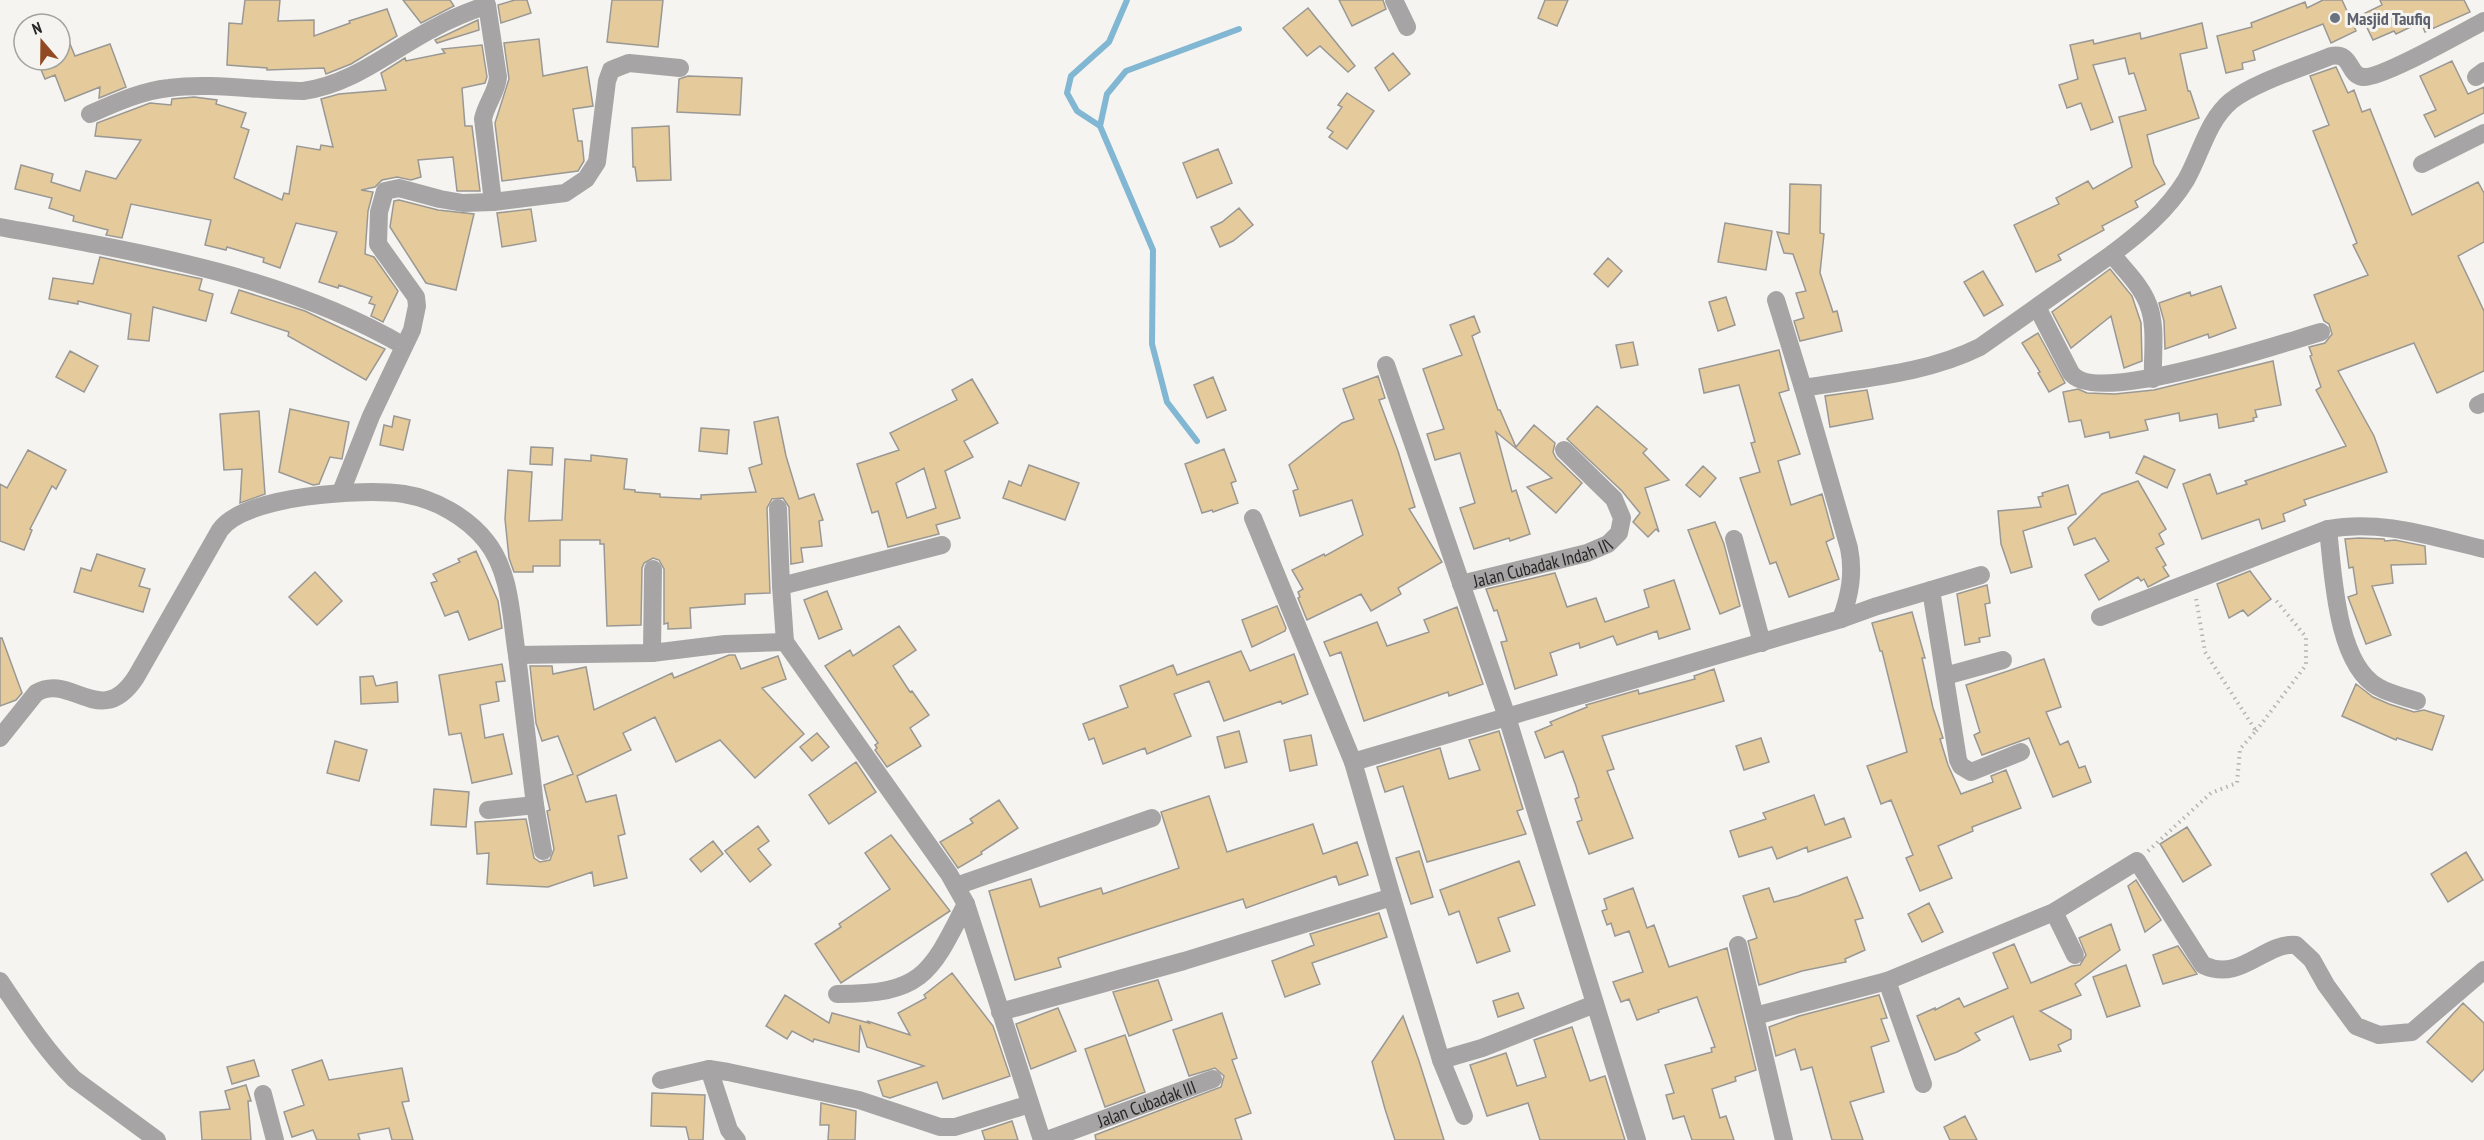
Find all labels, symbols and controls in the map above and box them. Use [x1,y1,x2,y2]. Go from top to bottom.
place label: Masjid Taufiq [2347,7,2431,30]
marker: Masjid Taufiq [2328,11,2342,25]
north arrow [12,12,72,72]
text: N [29,17,44,39]
street label: Jalan Cubadak Indah III [1470,534,1618,592]
street label: Jalan Cubadak III [1093,1075,1199,1132]

